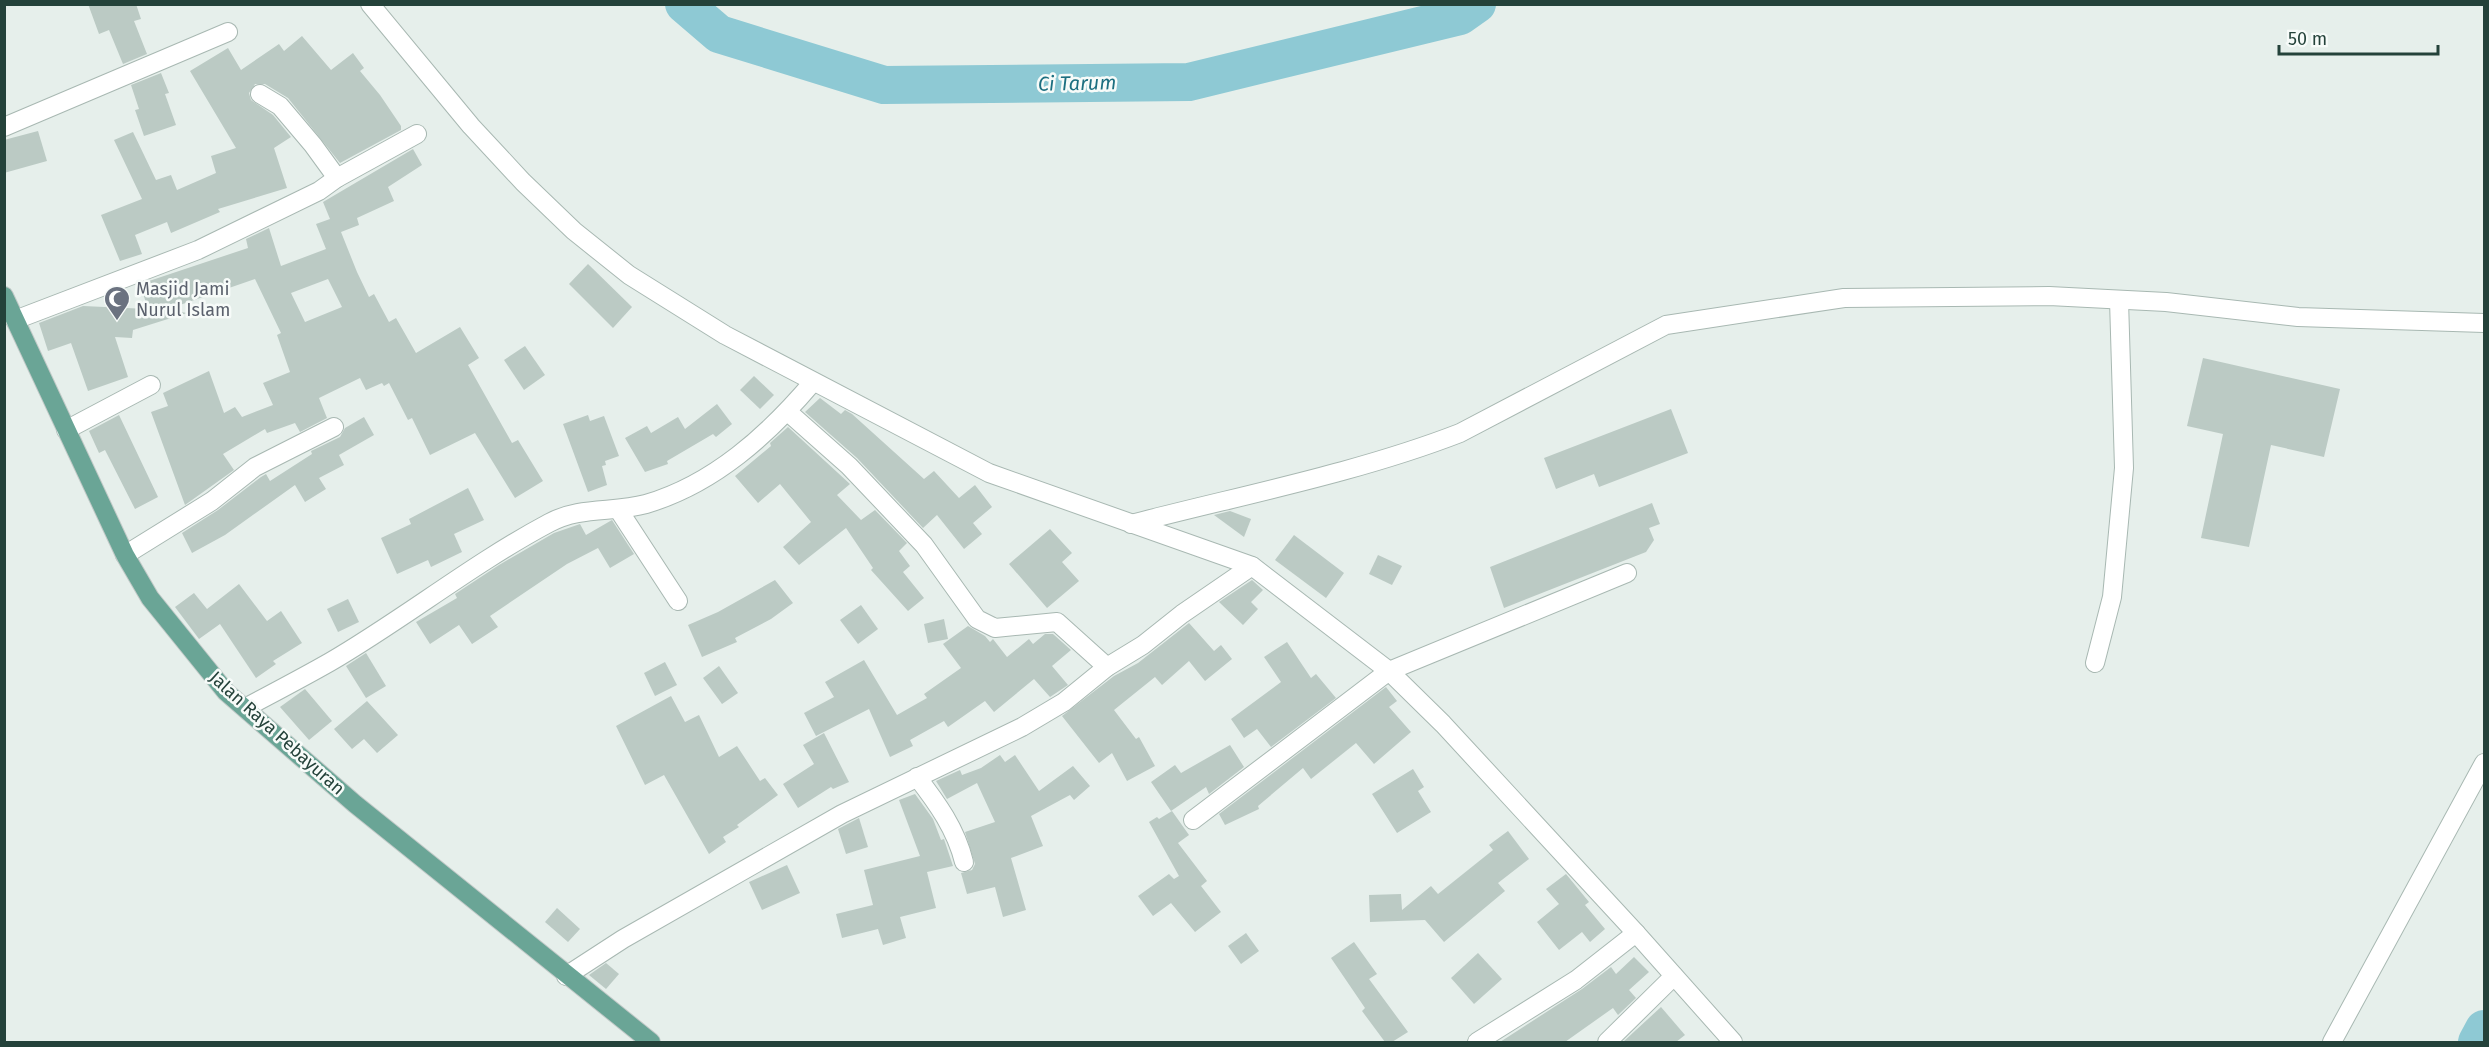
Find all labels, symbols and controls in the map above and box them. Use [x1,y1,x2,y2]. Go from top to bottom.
scale bar [2279,18,2438,56]
text: 50 m [2288,28,2327,50]
water label: Ci Tarum [1038,70,1116,96]
place label: Masjid Jami Nurul Islam [136,278,230,321]
mosque icon: Masjid Jami Nurul Islam [102,284,132,322]
street label: Jalan Raya Pebayuran [205,666,349,800]

